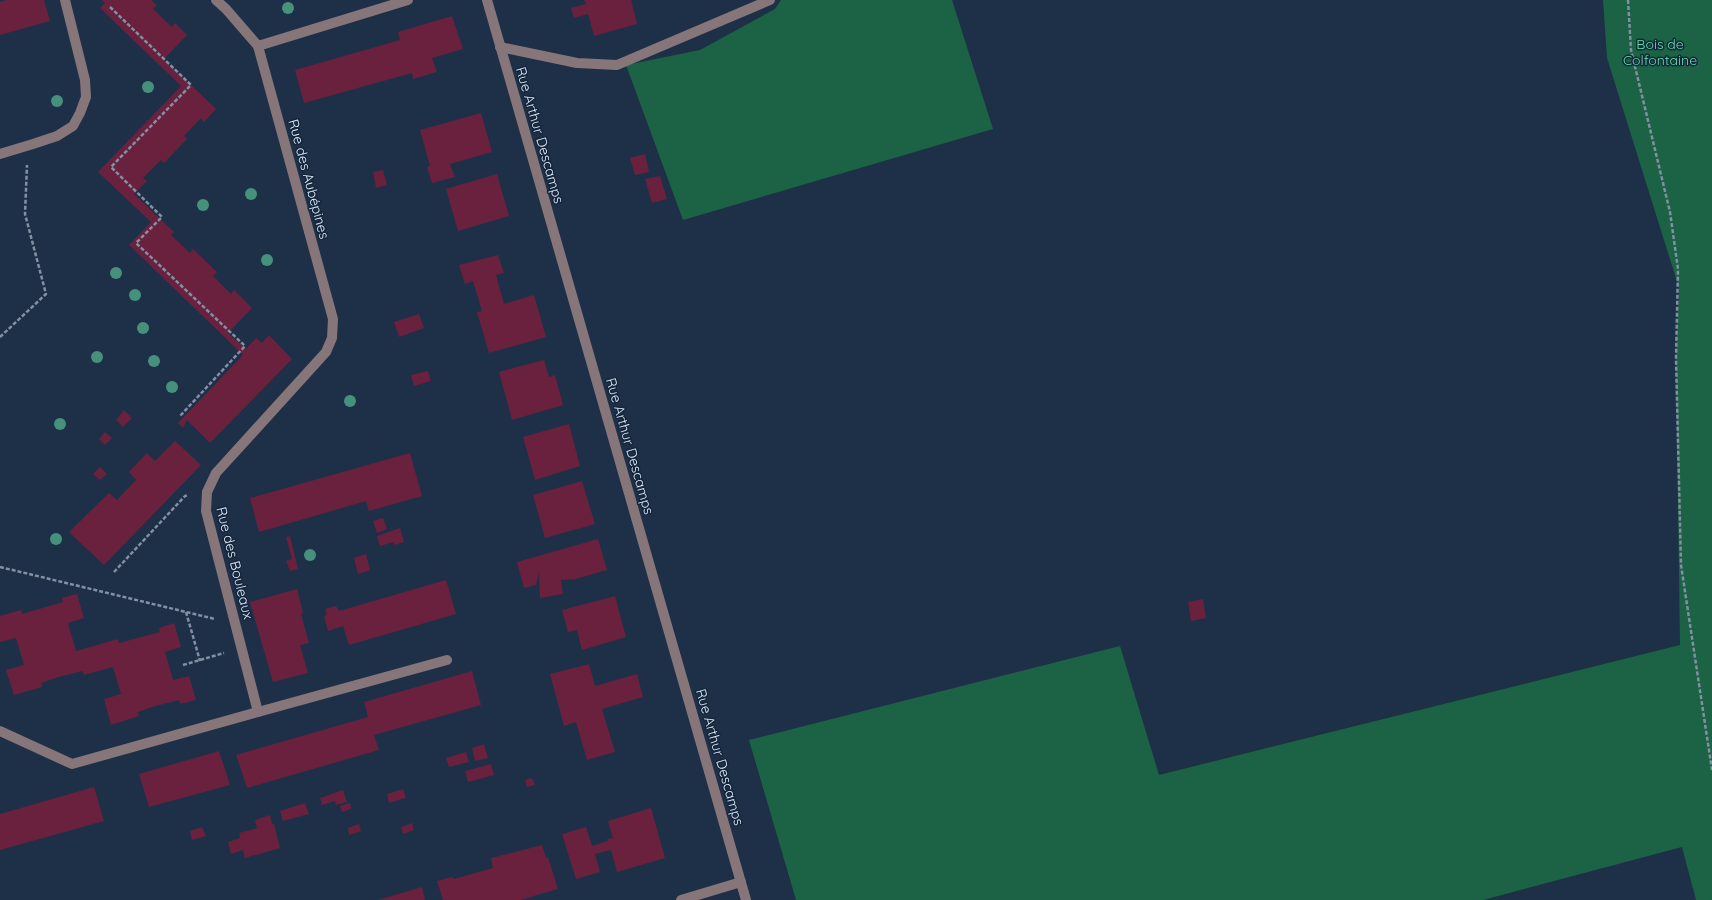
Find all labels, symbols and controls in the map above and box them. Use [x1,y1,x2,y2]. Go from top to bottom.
park label: Bois de Colfontaine [1623,35,1697,69]
street label: Rue Arthur Descamps [512,65,568,205]
street label: Rue des Aubépines [284,117,334,241]
street label: Rue Arthur Descamps [602,376,658,516]
street label: Rue des Bouleaux [212,505,258,621]
street label: Rue Arthur Descamps [692,687,748,827]

